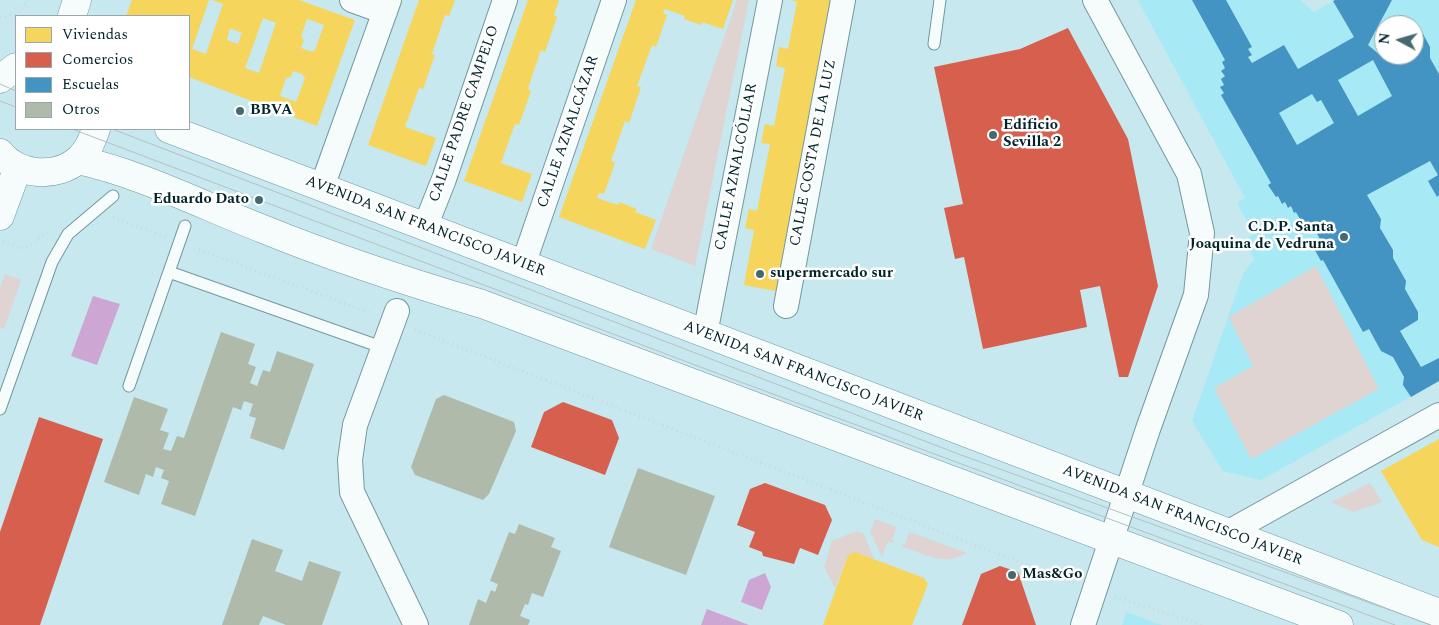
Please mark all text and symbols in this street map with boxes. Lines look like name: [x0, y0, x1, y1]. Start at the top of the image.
legend: [15, 15, 190, 130]
north arrow: [1374, 15, 1424, 65]
text: Viviendas: [62, 23, 128, 46]
street label: CALLE PADRE CAMPELO: [426, 23, 504, 205]
text: N: [1374, 32, 1396, 45]
text: Comercios: [62, 48, 134, 71]
street label: CALLE AZNALCÁZAR: [534, 53, 604, 211]
street label: CALLE COSTA DE LA LUZ: [787, 58, 841, 248]
text: Escuelas: [62, 73, 119, 96]
street label: CALLE AZNALCÓLLAR: [712, 82, 762, 252]
text: Otros: [62, 98, 100, 121]
place label: BBVA: [250, 102, 293, 120]
marker: BBVA: [234, 105, 246, 117]
place label: Edificio Sevilla 2: [1003, 117, 1061, 152]
marker: Edificio Sevilla 2: [987, 129, 999, 141]
street label: AVENIDA SAN FRANCISCO JAVIER: [303, 173, 547, 281]
place label: Eduardo Dato: [153, 191, 249, 209]
marker: Eduardo Dato: [253, 194, 265, 206]
place label: C.D.P. Santa Joaquina de Vedruna: [1189, 219, 1334, 254]
marker: C.D.P. Santa Joaquina de Vedruna: [1338, 231, 1350, 243]
place label: supermercado sur: [770, 265, 893, 283]
marker: supermercado sur: [754, 268, 766, 280]
street label: AVENIDA SAN FRANCISCO JAVIER: [681, 318, 925, 426]
street label: AVENIDA SAN FRANCISCO JAVIER: [1060, 462, 1304, 570]
place label: Mas&Go: [1022, 566, 1082, 584]
marker: Mas&Go: [1006, 569, 1018, 581]

